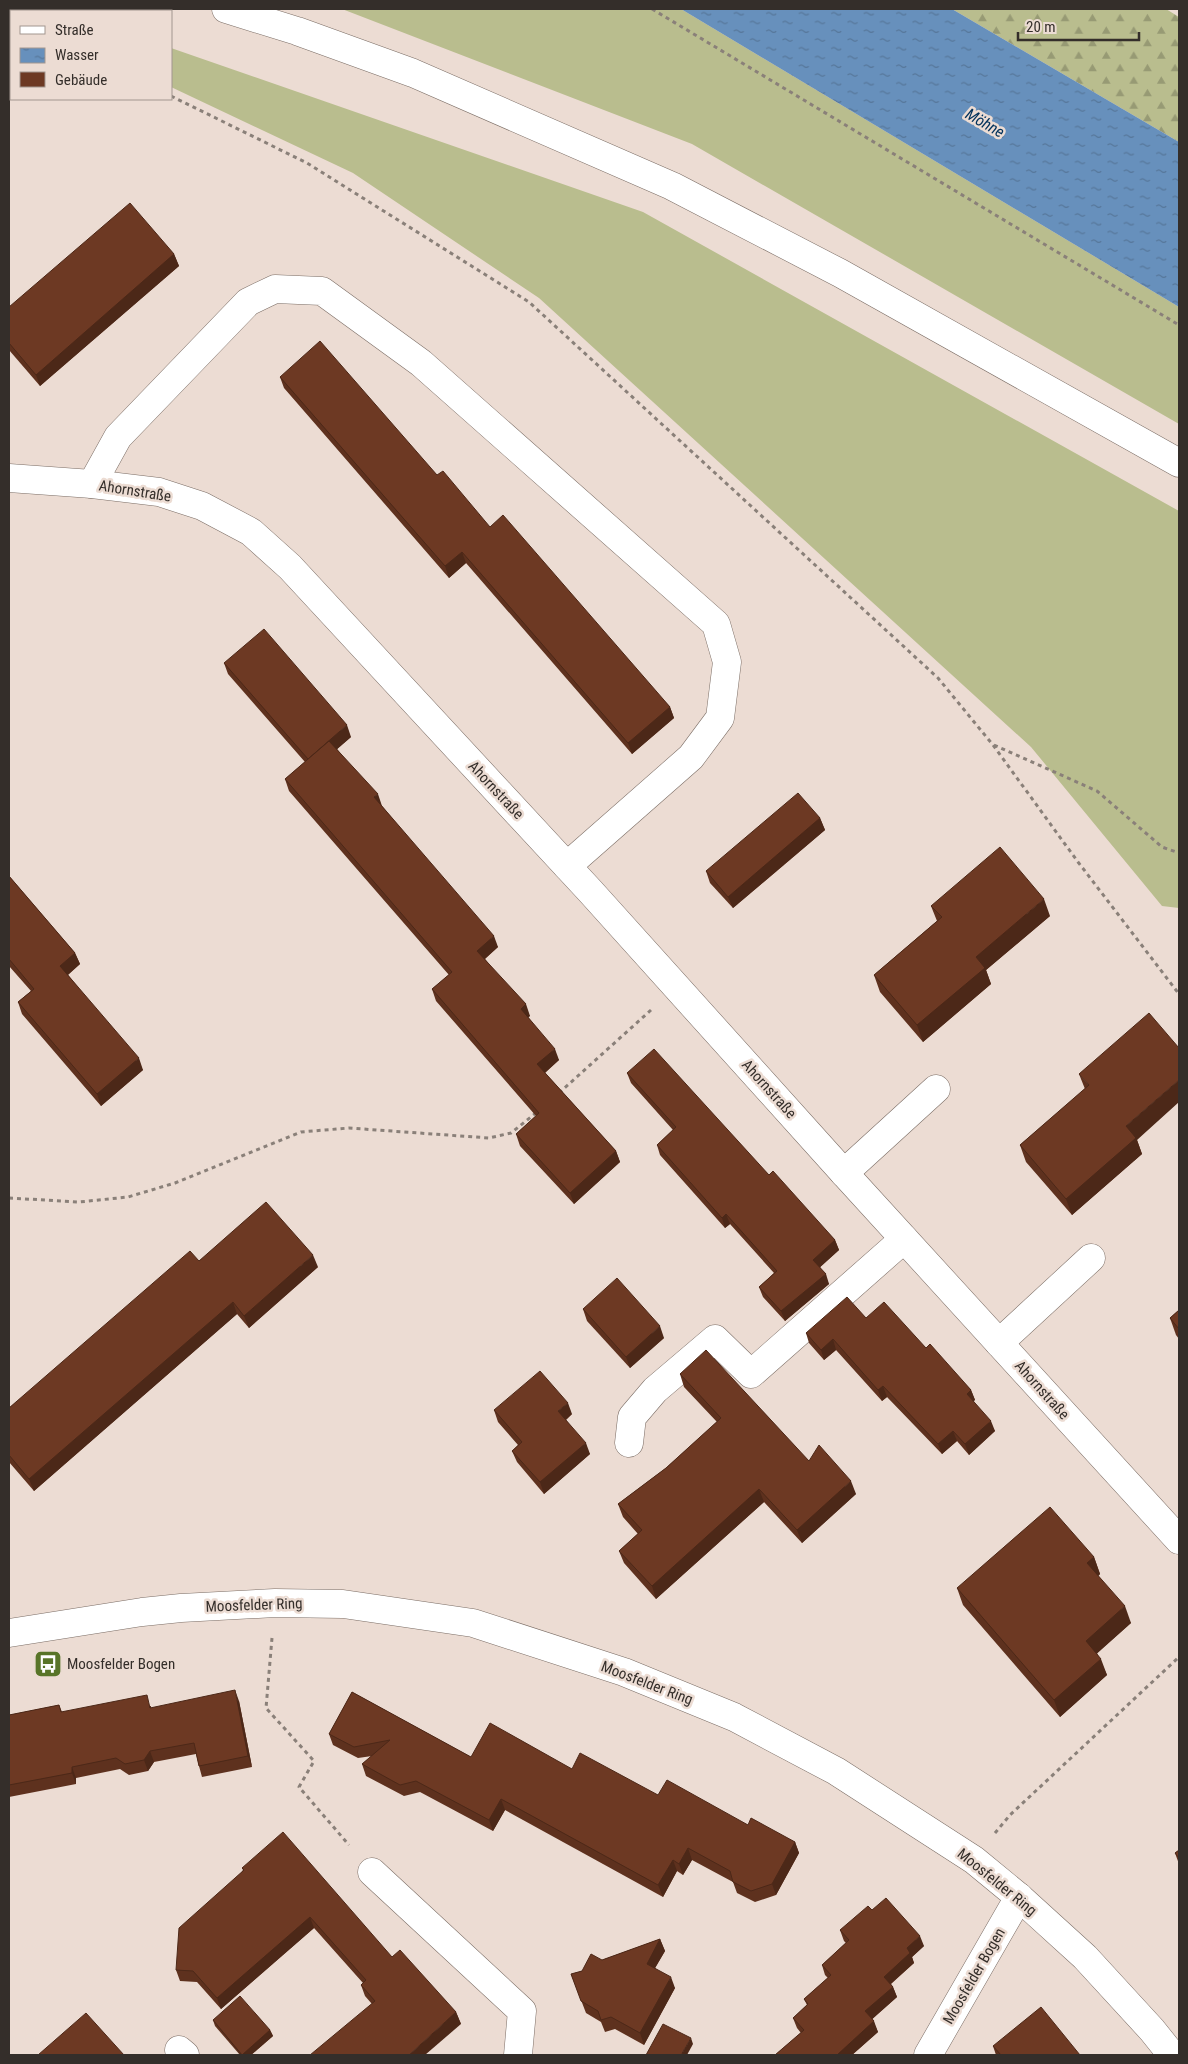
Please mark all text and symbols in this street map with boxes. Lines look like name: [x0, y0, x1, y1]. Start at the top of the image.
legend: [10, 10, 172, 100]
scale bar: [1018, 10, 1139, 42]
text: 20 m: [1026, 18, 1056, 36]
text: Straße: [55, 21, 94, 39]
text: Wasser: [55, 46, 99, 64]
text: Gebäude: [55, 71, 107, 89]
water label: Möhne: [962, 104, 1008, 142]
street label: Ahornstraße: [98, 476, 172, 506]
street label: Ahornstraße: [465, 757, 527, 823]
street label: Ahornstraße: [738, 1056, 800, 1122]
street label: Ahornstraße: [1011, 1357, 1073, 1423]
street label: Moosfelder Ring: [205, 1594, 303, 1616]
bus stop icon: Moosfelder Bogen: [33, 1649, 63, 1679]
place label: Moosfelder Bogen: [67, 1655, 175, 1673]
street label: Moosfelder Ring: [599, 1657, 695, 1709]
street label: Moosfelder Ring: [954, 1845, 1040, 1919]
street label: Moosfelder Bogen: [939, 1925, 1009, 2027]

